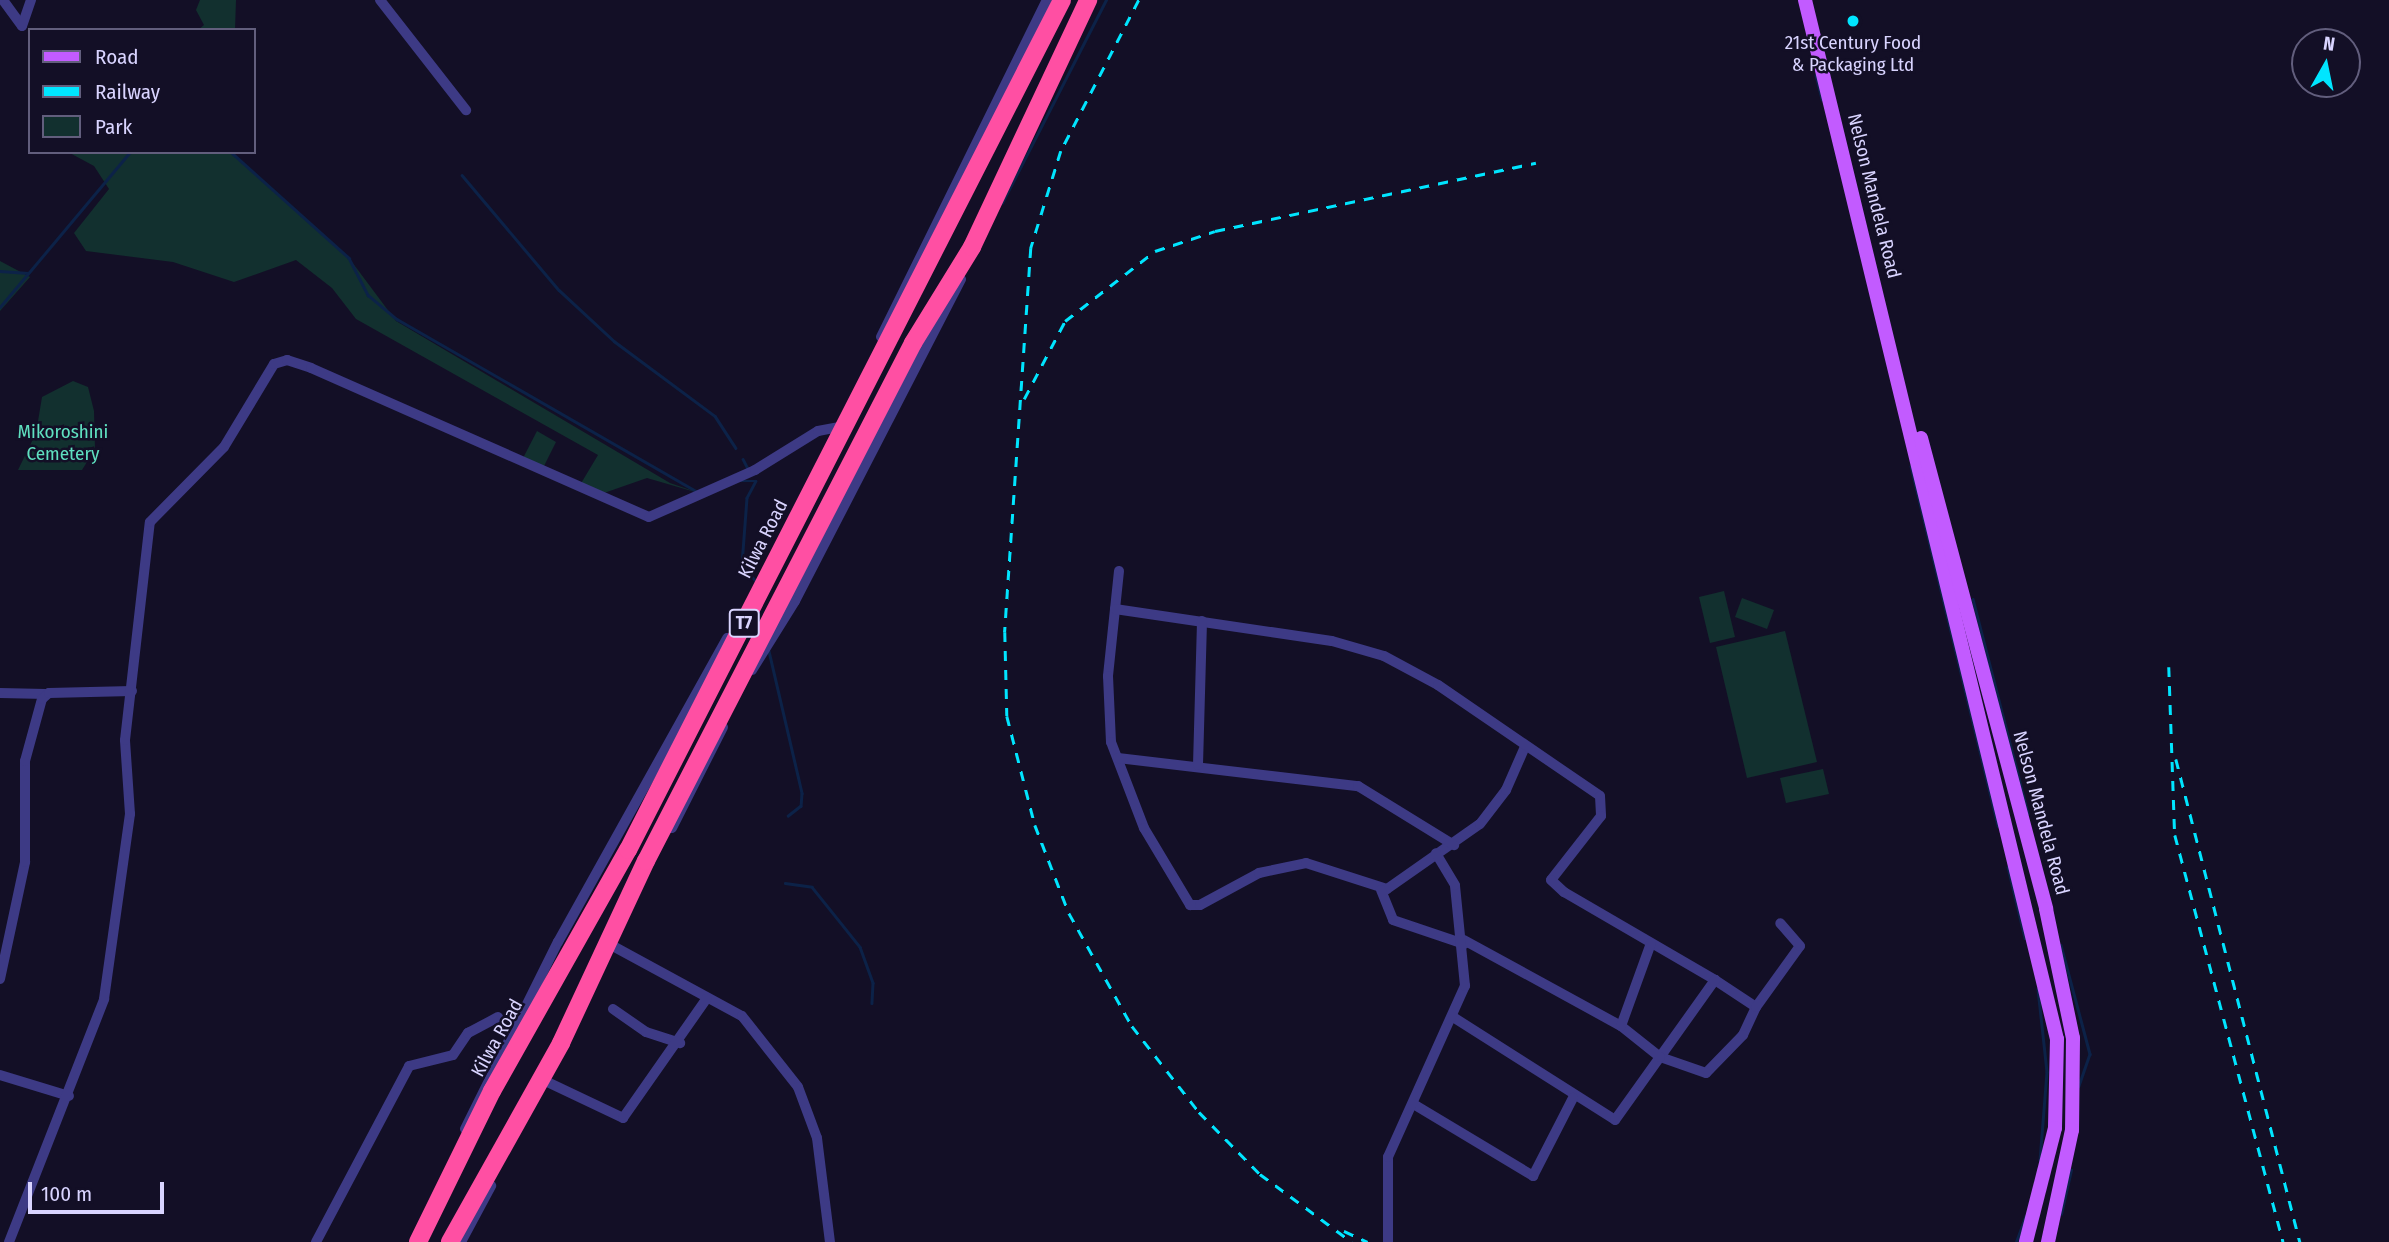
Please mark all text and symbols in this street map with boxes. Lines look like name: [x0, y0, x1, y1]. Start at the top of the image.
marker: 21st Century Food & Packaging Ltd: [1845, 13, 1861, 29]
legend: [28, 28, 256, 154]
north arrow: [2291, 28, 2361, 98]
text: N: [2322, 31, 2336, 56]
place label: 21st Century Food & Packaging Ltd: [1785, 32, 1921, 76]
text: Road: [95, 44, 139, 70]
text: Railway: [95, 79, 160, 105]
street label: Nelson Mandela Road: [1842, 111, 1906, 281]
text: Park: [95, 114, 132, 140]
park label: Mikoroshini Cemetery: [18, 421, 108, 465]
street label: Kilwa Road: [733, 496, 793, 582]
road number: T7: [728, 608, 760, 638]
street label: Nelson Mandela Road: [2008, 728, 2074, 898]
street label: Kilwa Road: [466, 995, 528, 1081]
scale bar: [32, 1168, 168, 1212]
text: 100 m: [41, 1181, 92, 1207]

